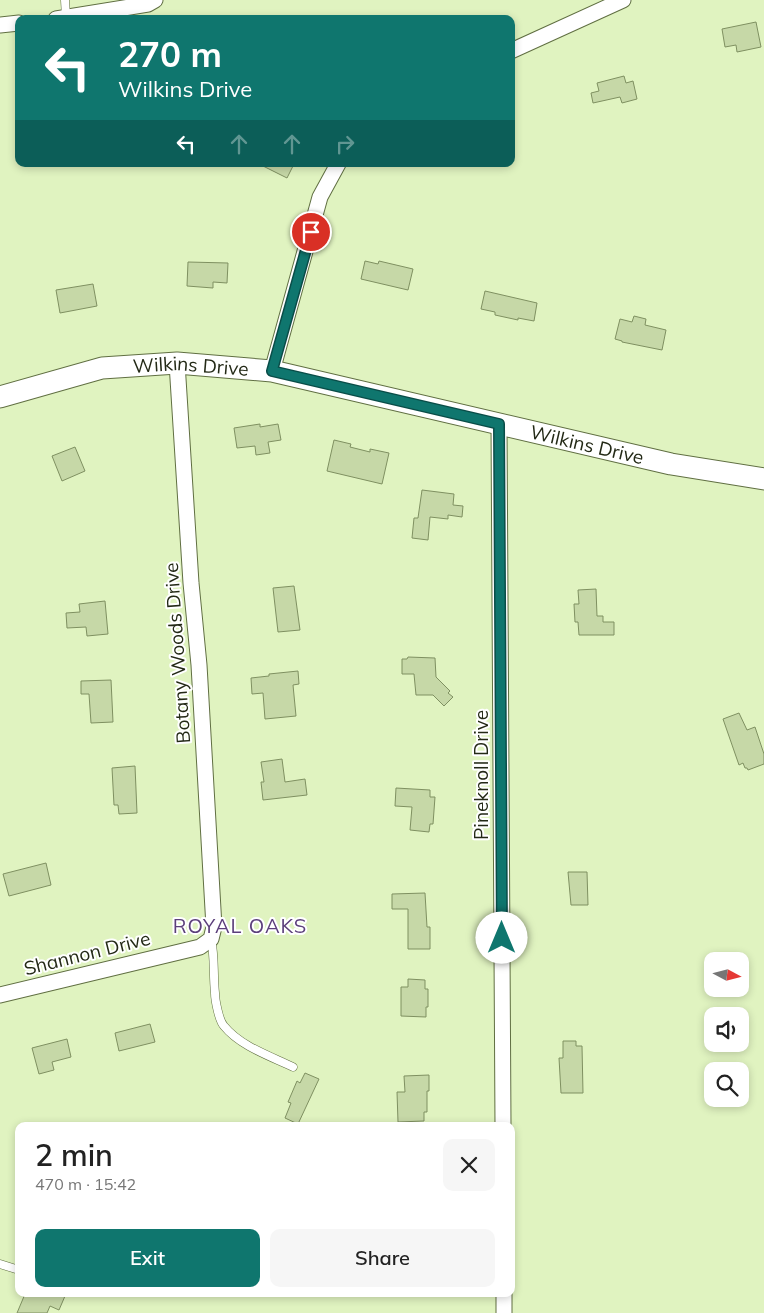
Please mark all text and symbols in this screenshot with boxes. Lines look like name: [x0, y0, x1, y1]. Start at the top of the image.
text: 270 m: [118, 32, 222, 76]
icon: left: [35, 35, 100, 100]
text: Wilkins Drive: [118, 75, 252, 103]
icon: left: [172, 130, 200, 158]
icon: ahead: [225, 130, 253, 158]
icon: ahead: [278, 130, 306, 158]
icon: right: [331, 130, 359, 158]
pin: [290, 211, 332, 253]
icon: arrive: [297, 218, 325, 246]
street label: Wilkins Drive: [132, 351, 250, 381]
street label: Wilkins Drive: [528, 420, 646, 469]
street label: Botany Woods Drive: [159, 562, 195, 744]
street label: Pineknoll Drive: [469, 710, 493, 840]
position arrow: [475, 911, 527, 963]
district label: ROYAL OAKS: [173, 913, 307, 938]
street label: Shannon Drive: [21, 926, 153, 980]
north arrow: [704, 952, 749, 998]
map controls: [704, 952, 749, 1107]
button: sound: [704, 1007, 749, 1052]
button: search: [704, 1062, 749, 1107]
text: 2 min: [35, 1136, 113, 1174]
button: close: [443, 1139, 495, 1191]
text: 470 m · 15:42: [35, 1174, 136, 1194]
button: Exit: [35, 1229, 260, 1287]
button: Share: [270, 1229, 495, 1287]

